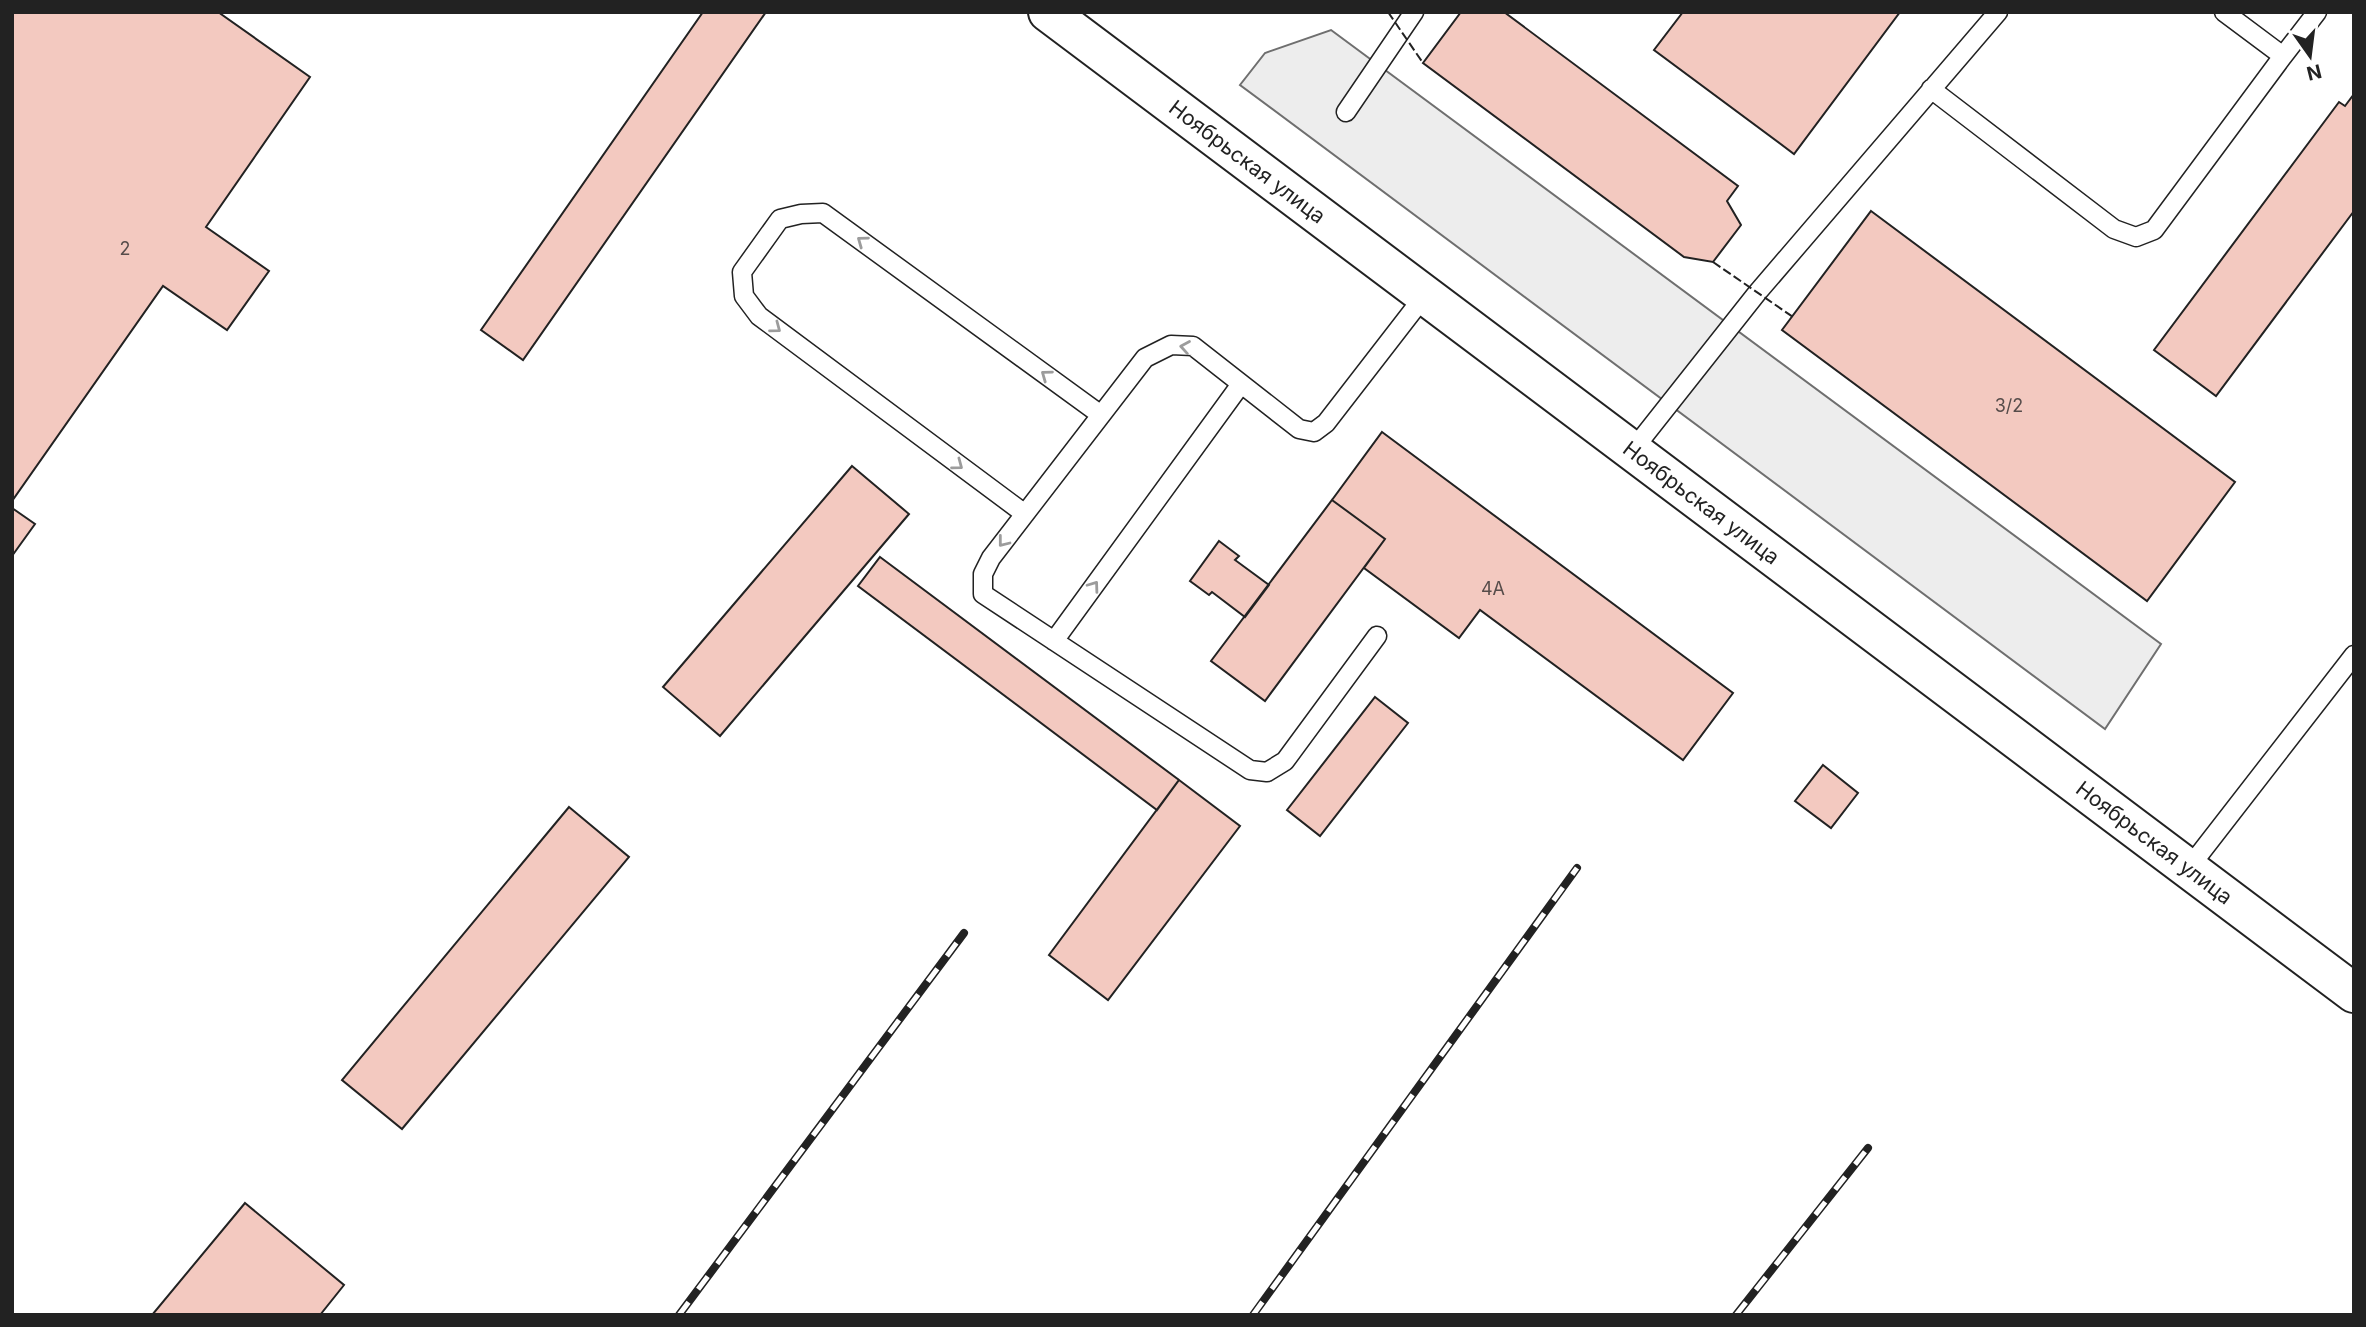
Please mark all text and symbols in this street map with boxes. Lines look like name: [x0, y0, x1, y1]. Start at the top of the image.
north arrow: [2275, 21, 2345, 91]
text: N: [2304, 59, 2324, 85]
street label: Ноябрьская улица: [1164, 95, 1330, 229]
one-way arrow: [857, 237, 870, 250]
house number: 2: [120, 238, 130, 259]
one-way arrow: [768, 320, 781, 333]
one-way arrow: [1180, 340, 1191, 355]
one-way arrow: [1041, 371, 1054, 383]
house number: 3/2: [1995, 395, 2023, 416]
street label: Ноябрьская улица: [1618, 436, 1784, 570]
one-way arrow: [950, 456, 963, 469]
one-way arrow: [999, 535, 1012, 547]
house number: 4А: [1481, 578, 1505, 599]
one-way arrow: [1086, 581, 1099, 594]
street label: Ноябрьская улица: [2071, 776, 2237, 910]

